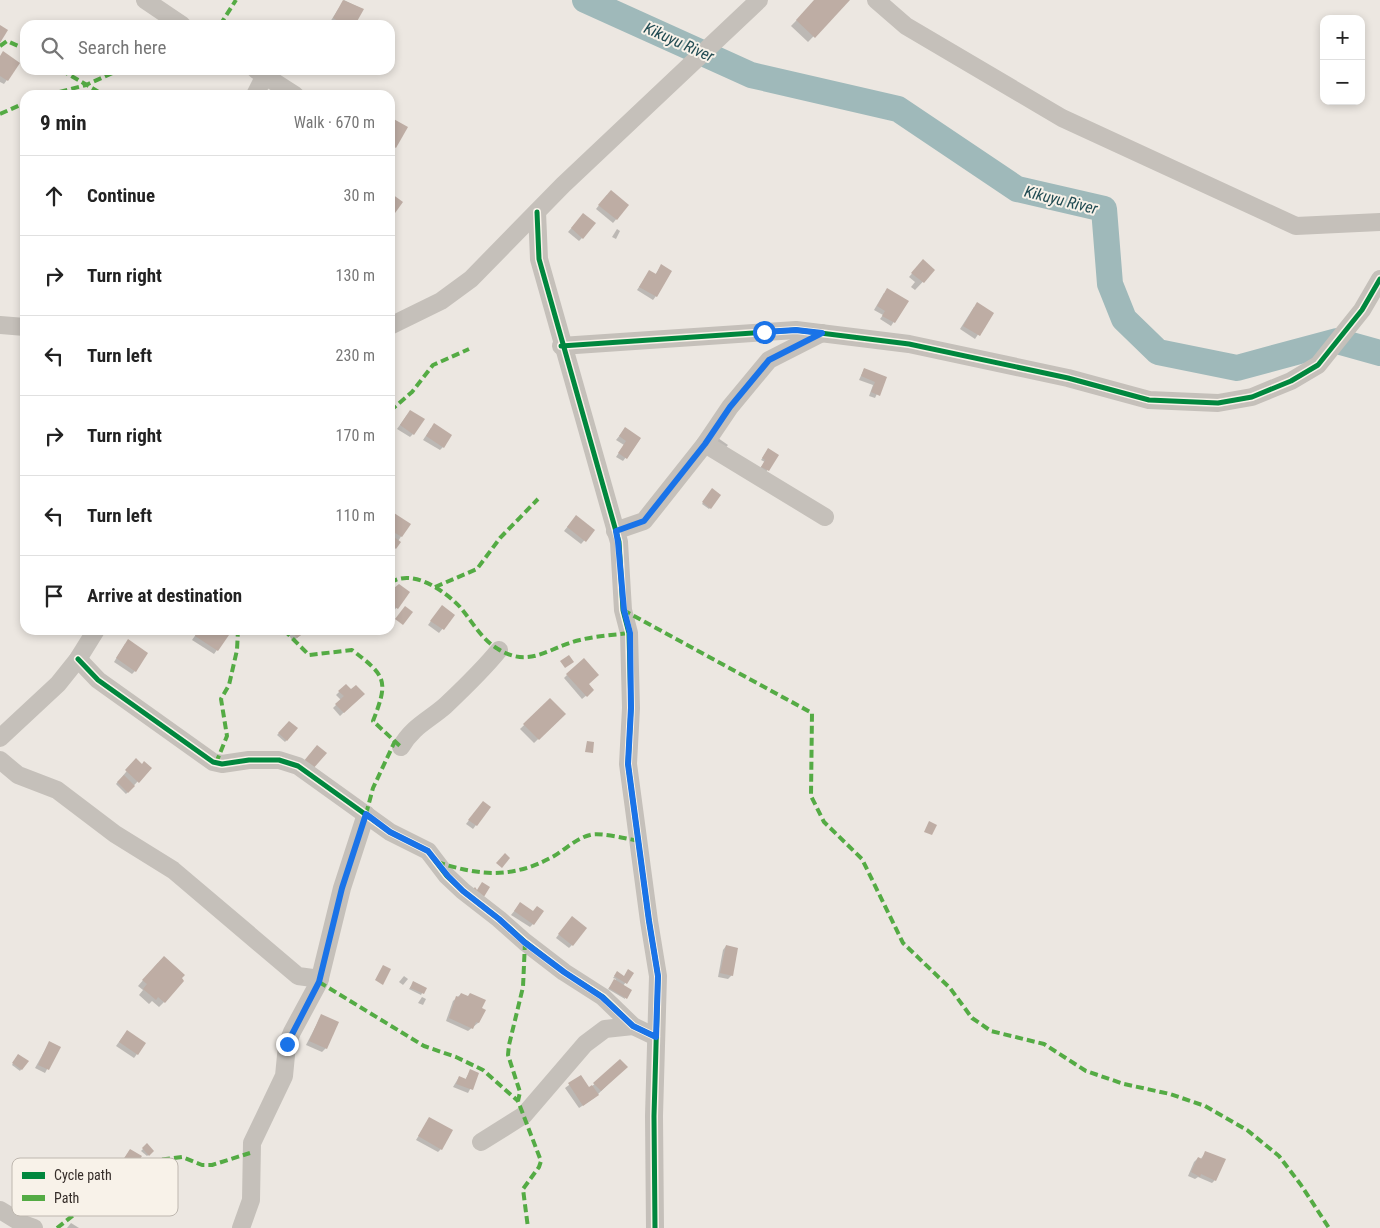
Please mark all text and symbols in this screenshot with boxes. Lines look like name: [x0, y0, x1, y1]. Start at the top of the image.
map controls: [1320, 15, 1365, 105]
button: +: [1320, 15, 1365, 60]
water label: Kikuyu River: [641, 18, 718, 66]
search box: [20, 20, 395, 75]
icon: search: [38, 34, 66, 62]
text: Search here: [78, 36, 166, 59]
button: −: [1320, 60, 1365, 105]
text: 9 min: [40, 111, 87, 135]
text: Walk · 670 m: [294, 113, 375, 132]
icon: ahead: [40, 182, 68, 210]
water label: Kikuyu River: [1023, 182, 1101, 219]
text: Continue: [87, 184, 155, 207]
text: 30 m: [343, 186, 375, 205]
icon: right: [40, 262, 68, 290]
text: Turn right: [87, 264, 162, 287]
text: 130 m: [336, 266, 375, 285]
route start: [753, 321, 776, 344]
icon: left: [40, 342, 68, 370]
text: Turn left: [87, 344, 152, 367]
text: 230 m: [336, 346, 375, 365]
icon: right: [40, 422, 68, 450]
text: Turn right: [87, 424, 162, 447]
text: 170 m: [336, 426, 375, 445]
icon: left: [40, 502, 68, 530]
text: Turn left: [87, 504, 152, 527]
text: 110 m: [336, 506, 375, 525]
icon: arrive: [40, 582, 68, 610]
text: Arrive at destination: [87, 584, 242, 607]
route end: [276, 1033, 299, 1056]
legend: [12, 1158, 178, 1216]
text: Cycle path: [54, 1167, 112, 1183]
text: Path: [54, 1190, 79, 1206]

